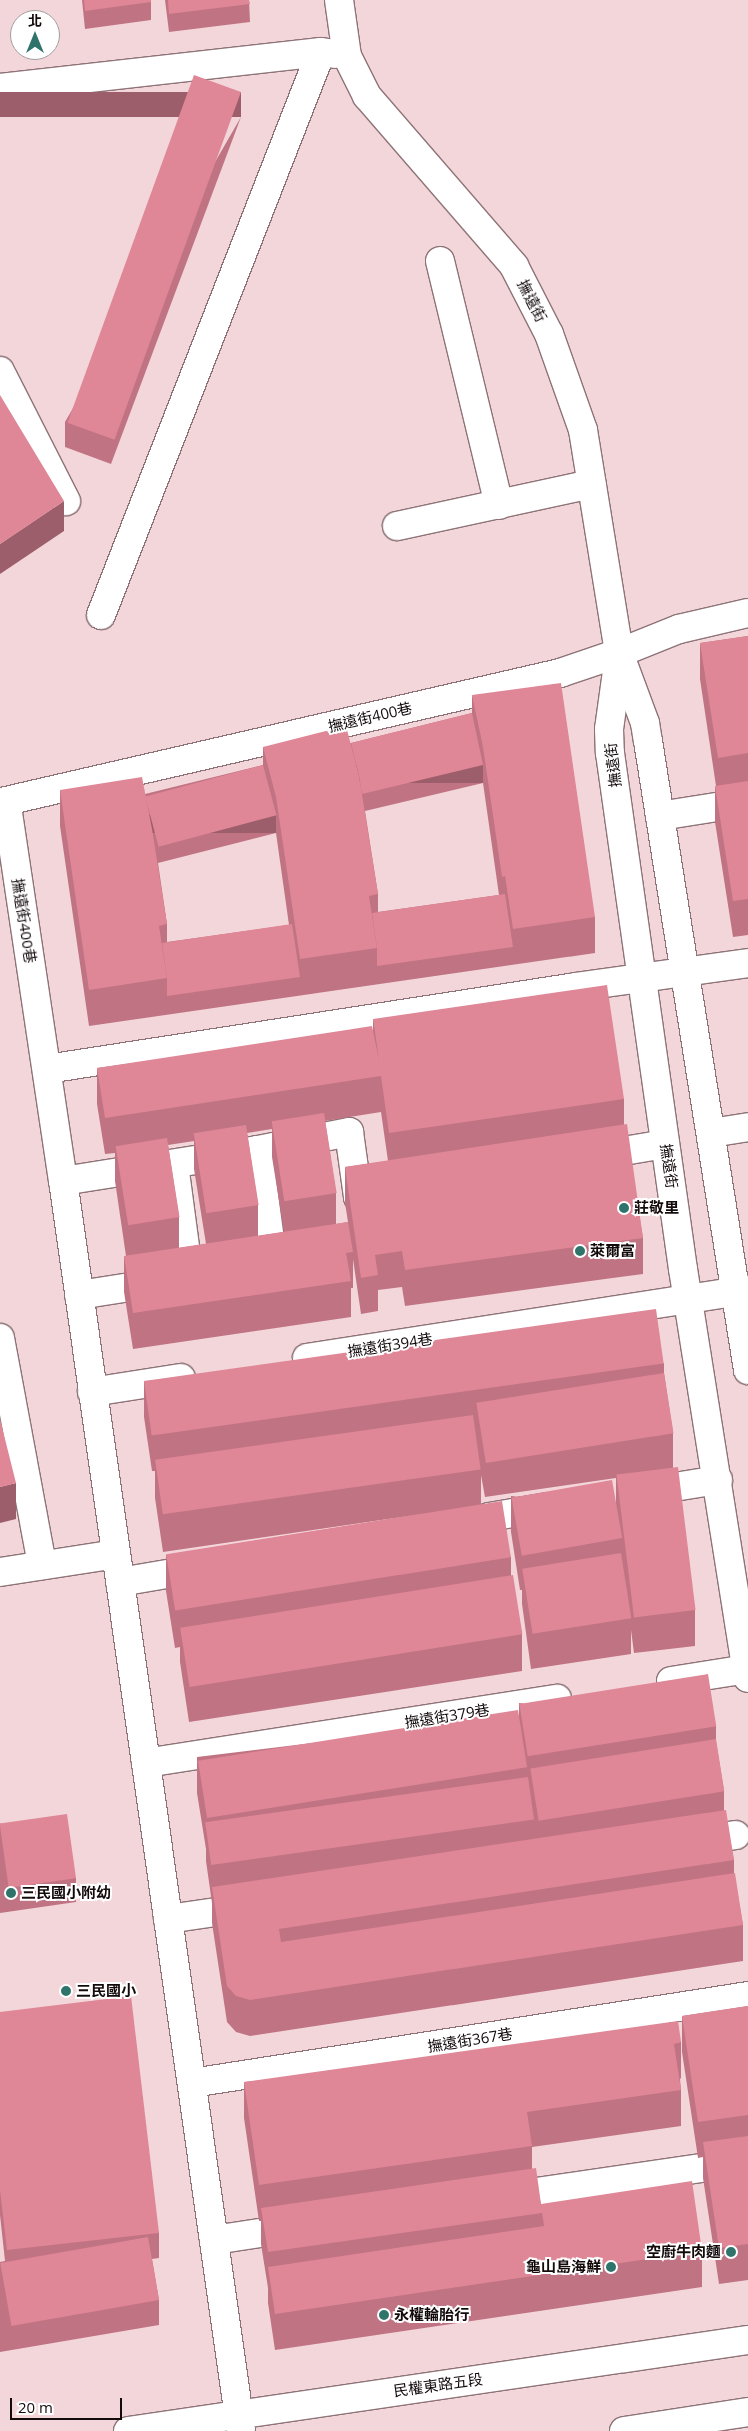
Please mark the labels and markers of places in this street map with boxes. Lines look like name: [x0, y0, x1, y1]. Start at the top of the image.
place label: 莊敬里: [634, 1199, 679, 1217]
marker: 莊敬里: [618, 1202, 630, 1214]
place label: 萊爾富: [590, 1242, 635, 1260]
marker: 萊爾富: [574, 1245, 586, 1257]
place label: 三民國小附幼: [21, 1884, 111, 1902]
marker: 三民國小附幼: [5, 1887, 17, 1899]
place label: 三民國小: [76, 1982, 136, 2000]
marker: 三民國小: [60, 1985, 72, 1997]
place label: 空廚牛肉麵: [646, 2243, 721, 2261]
marker: 空廚牛肉麵: [725, 2246, 737, 2258]
place label: 龜山島海鮮: [526, 2258, 601, 2276]
marker: 龜山島海鮮: [605, 2261, 617, 2273]
place label: 永權輪胎行: [394, 2306, 469, 2324]
marker: 永權輪胎行: [378, 2309, 390, 2321]

